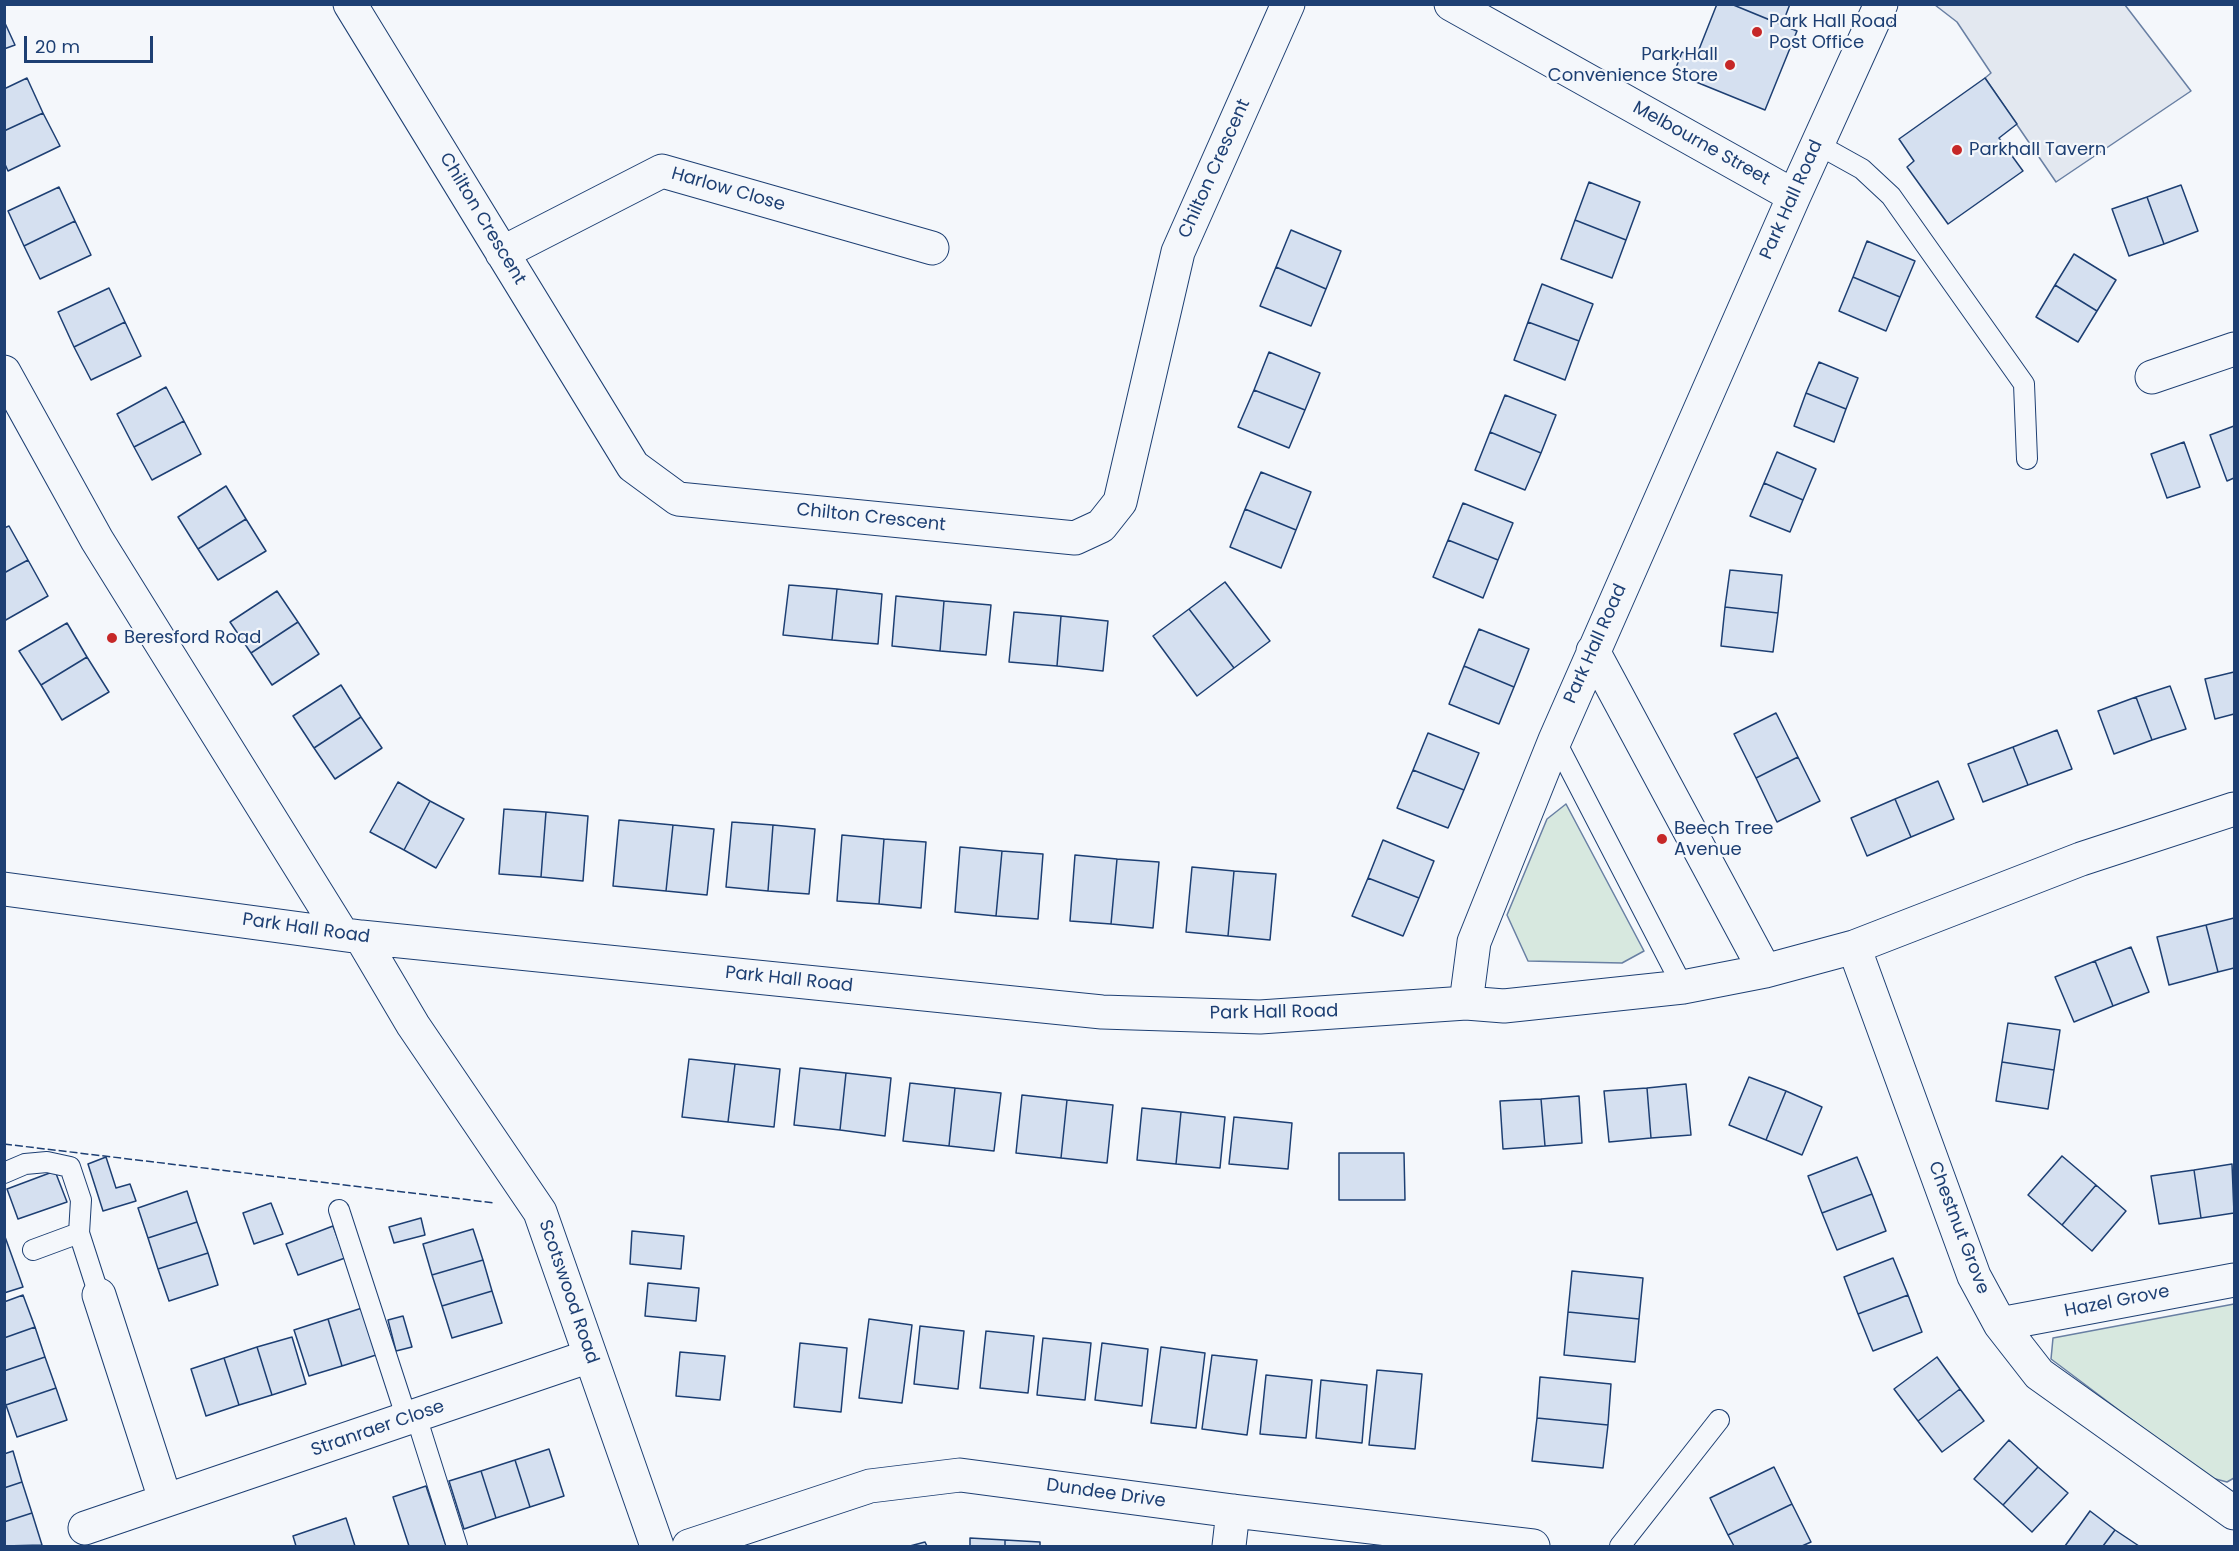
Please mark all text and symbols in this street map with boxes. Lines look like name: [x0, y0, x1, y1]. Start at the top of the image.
place label: Park Hall Road Post Office: [1769, 11, 1897, 54]
scale bar: [27, 24, 156, 62]
marker: Park Hall Road Post Office: [1750, 25, 1764, 39]
text: 20 m: [35, 34, 80, 59]
place label: Park Hall Convenience Store: [1548, 44, 1718, 86]
marker: Park Hall Convenience Store: [1723, 58, 1737, 72]
street label: Chilton Crescent: [1175, 96, 1255, 242]
street label: Melbourne Street: [1629, 97, 1773, 191]
street label: Park Hall Road: [1756, 137, 1828, 263]
place label: Parkhall Tavern: [1969, 139, 2106, 161]
marker: Parkhall Tavern: [1950, 143, 1964, 157]
street label: Chilton Crescent: [434, 149, 530, 289]
street label: Harlow Close: [669, 163, 787, 217]
street label: Chilton Crescent: [795, 499, 947, 537]
street label: Park Hall Road: [1560, 581, 1632, 707]
place label: Beresford Road: [124, 627, 261, 649]
marker: Beresford Road: [105, 631, 119, 645]
place label: Beech Tree Avenue: [1674, 818, 1773, 860]
marker: Beech Tree Avenue: [1655, 832, 1669, 846]
street label: Park Hall Road: [241, 909, 371, 949]
street label: Park Hall Road: [724, 963, 854, 997]
street label: Park Hall Road: [1210, 1001, 1338, 1025]
street label: Chestnut Grove: [1923, 1159, 1993, 1297]
street label: Scotswood Road: [533, 1217, 603, 1367]
street label: Hazel Grove: [2063, 1281, 2171, 1323]
street label: Stranraer Close: [309, 1396, 447, 1462]
street label: Dundee Drive: [1045, 1475, 1167, 1513]

